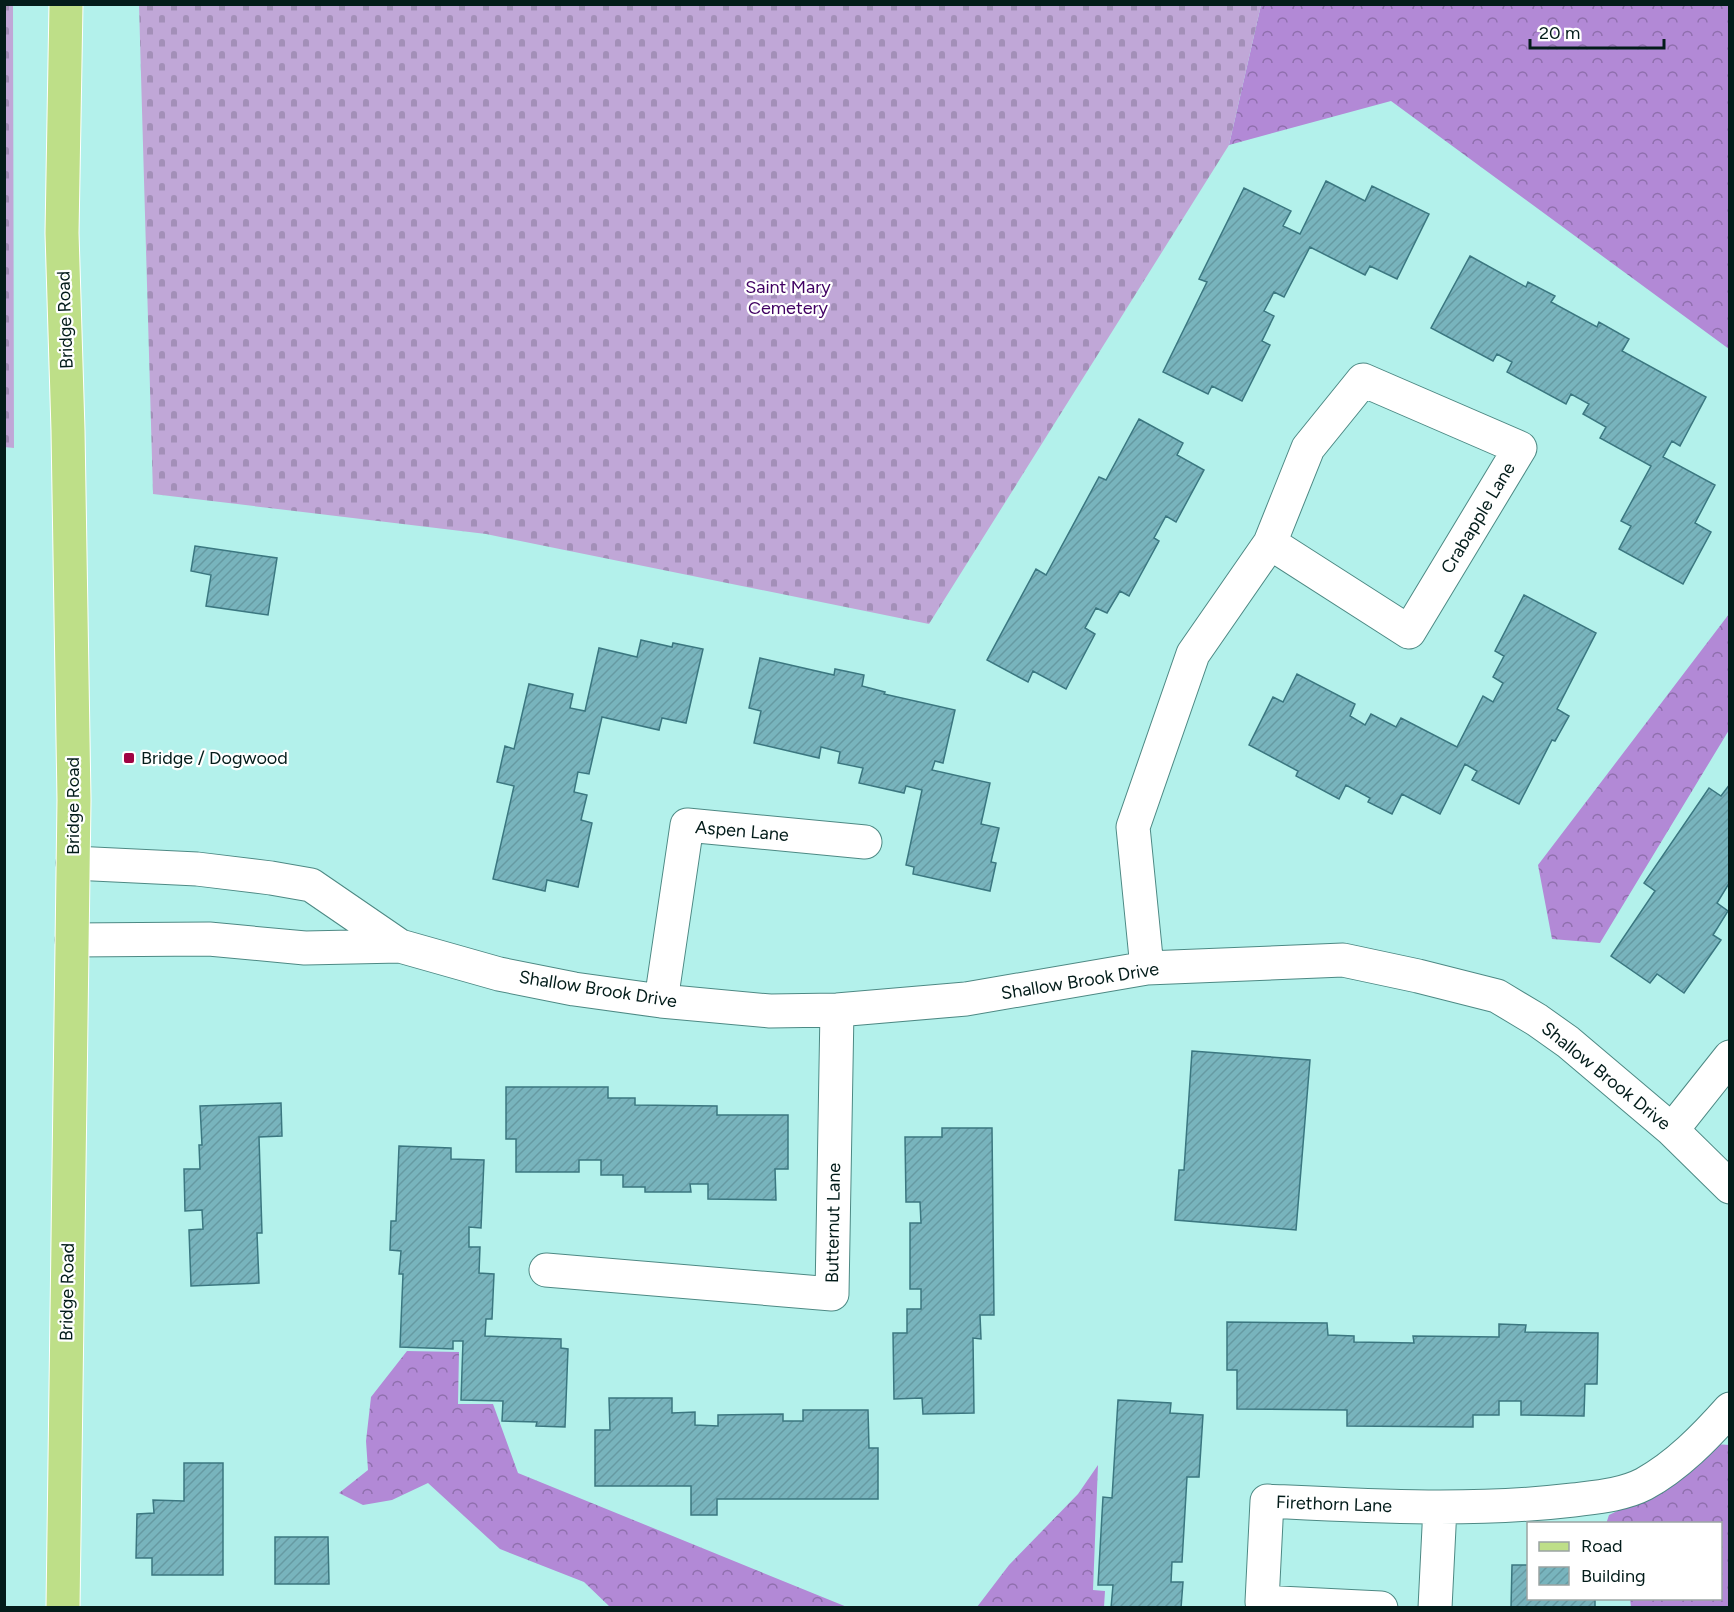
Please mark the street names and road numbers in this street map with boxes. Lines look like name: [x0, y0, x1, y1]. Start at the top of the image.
street label: Bridge Road: [52, 271, 78, 369]
street label: Crabapple Lane: [1436, 458, 1520, 578]
street label: Bridge Road: [62, 757, 84, 855]
street label: Aspen Lane: [694, 816, 790, 846]
street label: Shallow Brook Drive: [999, 958, 1161, 1004]
street label: Shallow Brook Drive: [517, 966, 679, 1012]
street label: Shallow Brook Drive: [1537, 1017, 1675, 1135]
street label: Butternut Lane: [821, 1163, 845, 1283]
street label: Bridge Road: [55, 1243, 79, 1341]
street label: Firethorn Lane: [1276, 1491, 1393, 1517]

